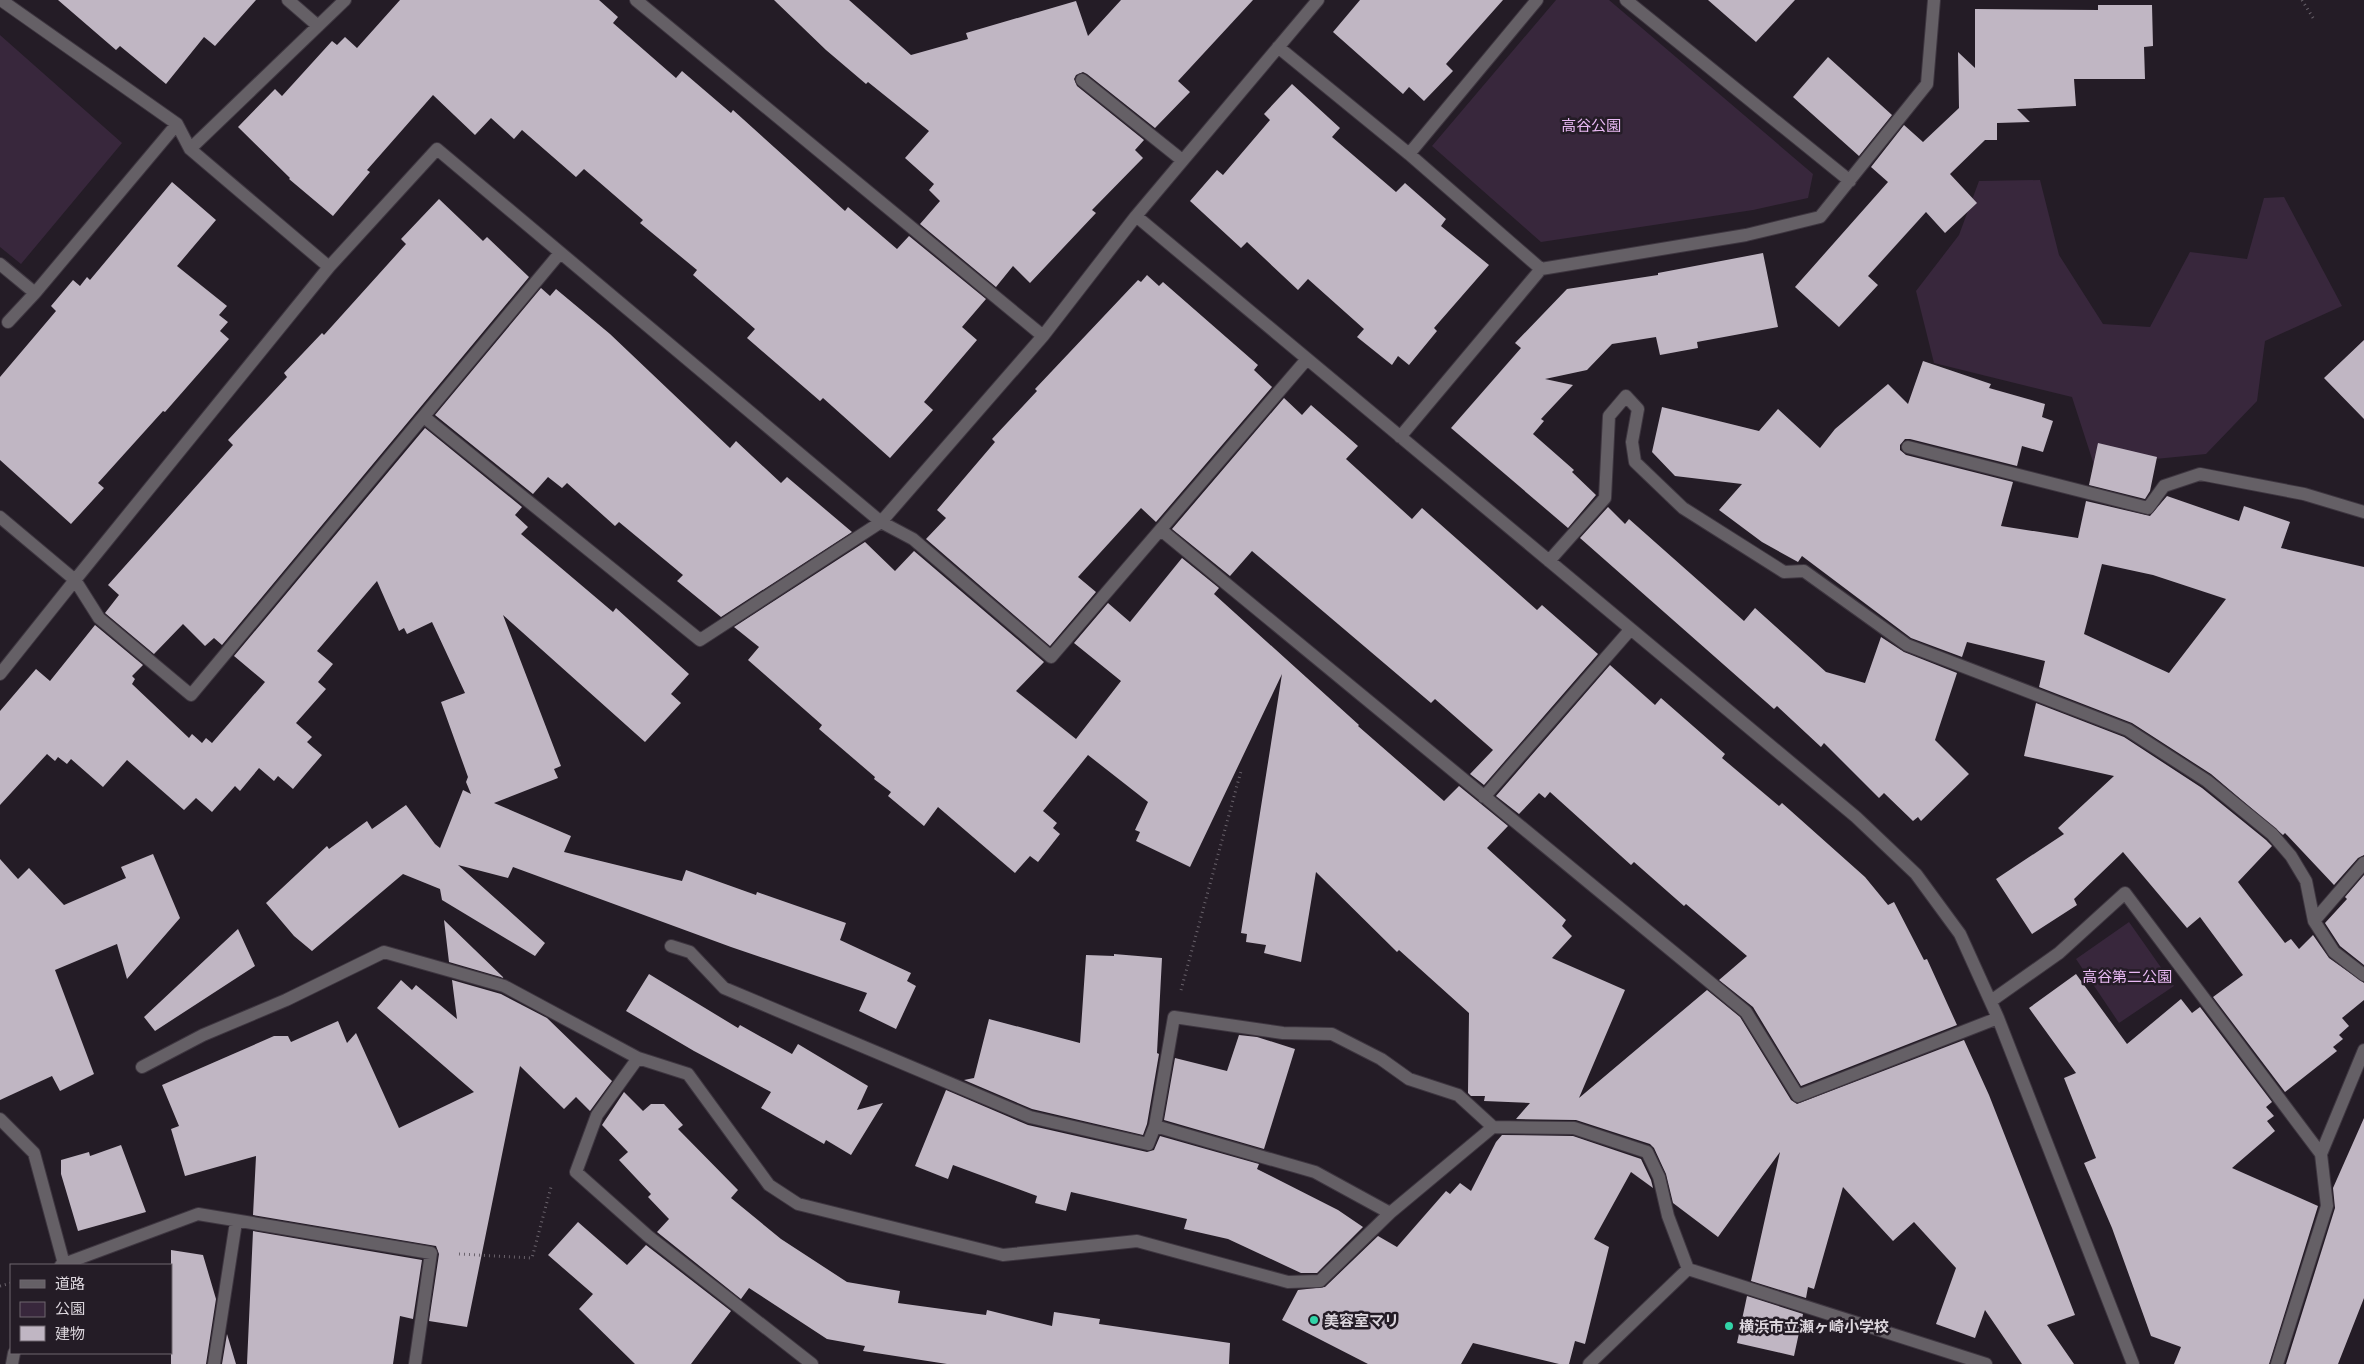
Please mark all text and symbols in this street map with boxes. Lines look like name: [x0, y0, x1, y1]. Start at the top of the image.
park label: 高谷公園: [1561, 117, 1621, 134]
park label: 高谷第二公園: [2082, 968, 2172, 985]
legend: [10, 1264, 172, 1354]
text: 道路: [55, 1275, 85, 1292]
text: 公園: [55, 1300, 85, 1317]
place label: 美容室マリ: [1324, 1312, 1399, 1329]
marker: 美容室マリ: [1308, 1314, 1320, 1326]
place label: 横浜市立瀬ヶ崎小学校: [1739, 1318, 1889, 1335]
marker: 横浜市立瀬ヶ崎小学校: [1723, 1320, 1735, 1332]
text: 建物: [55, 1325, 85, 1342]

